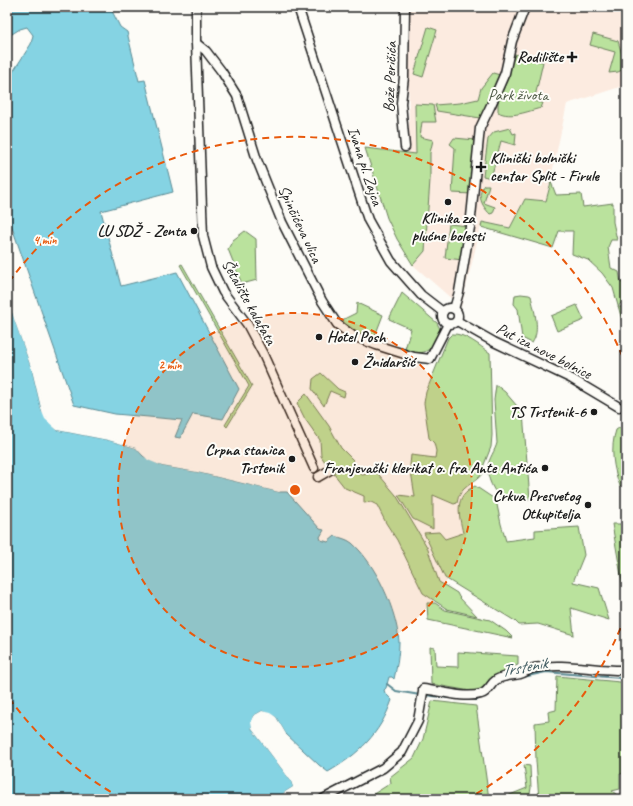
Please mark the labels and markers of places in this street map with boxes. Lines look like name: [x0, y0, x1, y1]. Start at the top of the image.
place label: Rodilište: [517, 47, 565, 67]
marker: Rodilište: [566, 51, 578, 63]
place label: Klinički bolnički centar Split - Firule: [490, 148, 600, 186]
marker: Klinički bolnički centar Split - Firule: [475, 161, 487, 173]
marker: Klinika za plućne bolesti: [443, 197, 453, 207]
place label: Klinika za plućne bolesti: [412, 208, 486, 246]
place label: LU SDŽ - Zenta: [97, 221, 187, 241]
marker: LU SDŽ - Zenta: [189, 226, 199, 236]
place label: Hotel Posh: [327, 327, 387, 347]
marker: Hotel Posh: [314, 332, 324, 342]
place label: Žnidaršić: [363, 352, 417, 372]
marker: Žnidaršić: [350, 357, 360, 367]
place label: TS Trstenik-6: [509, 402, 587, 422]
marker: TS Trstenik-6: [589, 407, 599, 417]
place label: Crpna stanica Trstenik: [205, 440, 286, 478]
marker: Crpna stanica Trstenik: [287, 454, 297, 464]
place label: Franjevački klerikat o. fra Ante Antića: [323, 458, 539, 478]
marker: Franjevački klerikat o. fra Ante Antića: [540, 463, 550, 473]
centre of rings: [288, 483, 302, 497]
place label: Crkva Presvetog Otkupitelja: [493, 486, 582, 524]
marker: Crkva Presvetog Otkupitelja: [583, 500, 593, 510]

